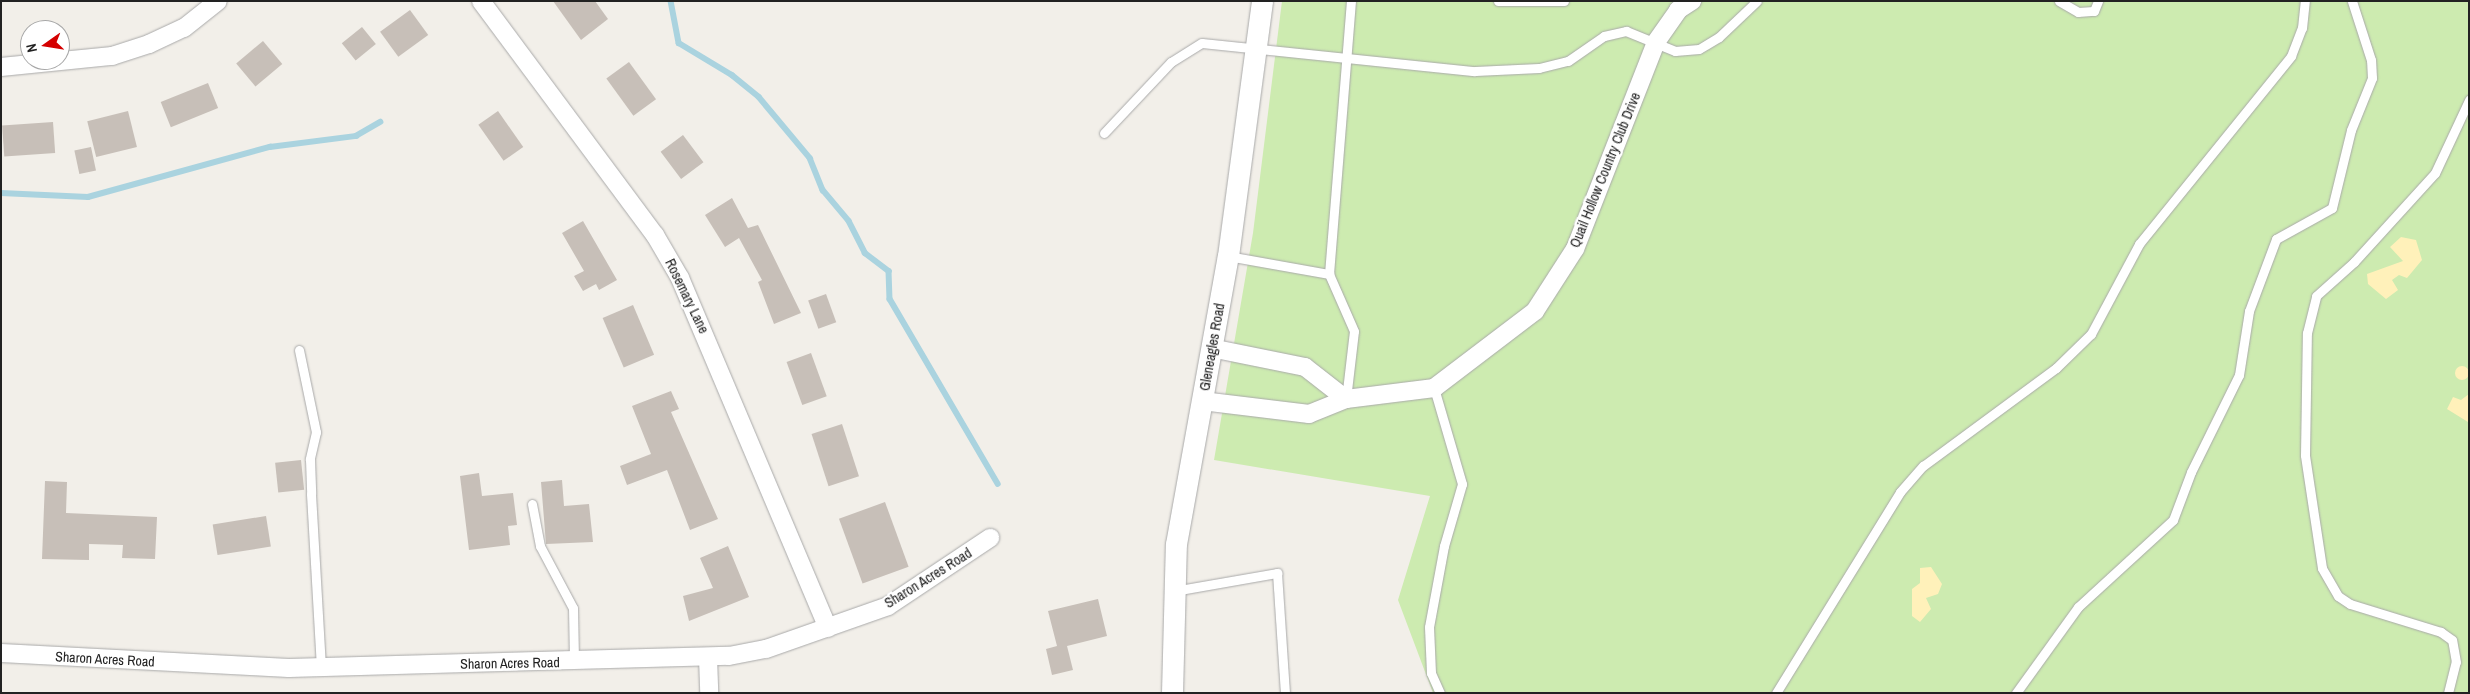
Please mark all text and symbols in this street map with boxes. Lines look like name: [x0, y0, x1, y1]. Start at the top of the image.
north arrow: [20, 20, 70, 70]
text: N: [22, 42, 41, 54]
street label: Quail Hollow Country Club Drive: [1566, 90, 1644, 250]
street label: Rosemary Lane: [662, 256, 712, 336]
street label: Gleneagles Road: [1196, 302, 1228, 392]
street label: Sharon Acres Road: [881, 544, 975, 612]
street label: Sharon Acres Road: [55, 648, 155, 670]
street label: Sharon Acres Road: [460, 654, 560, 672]

